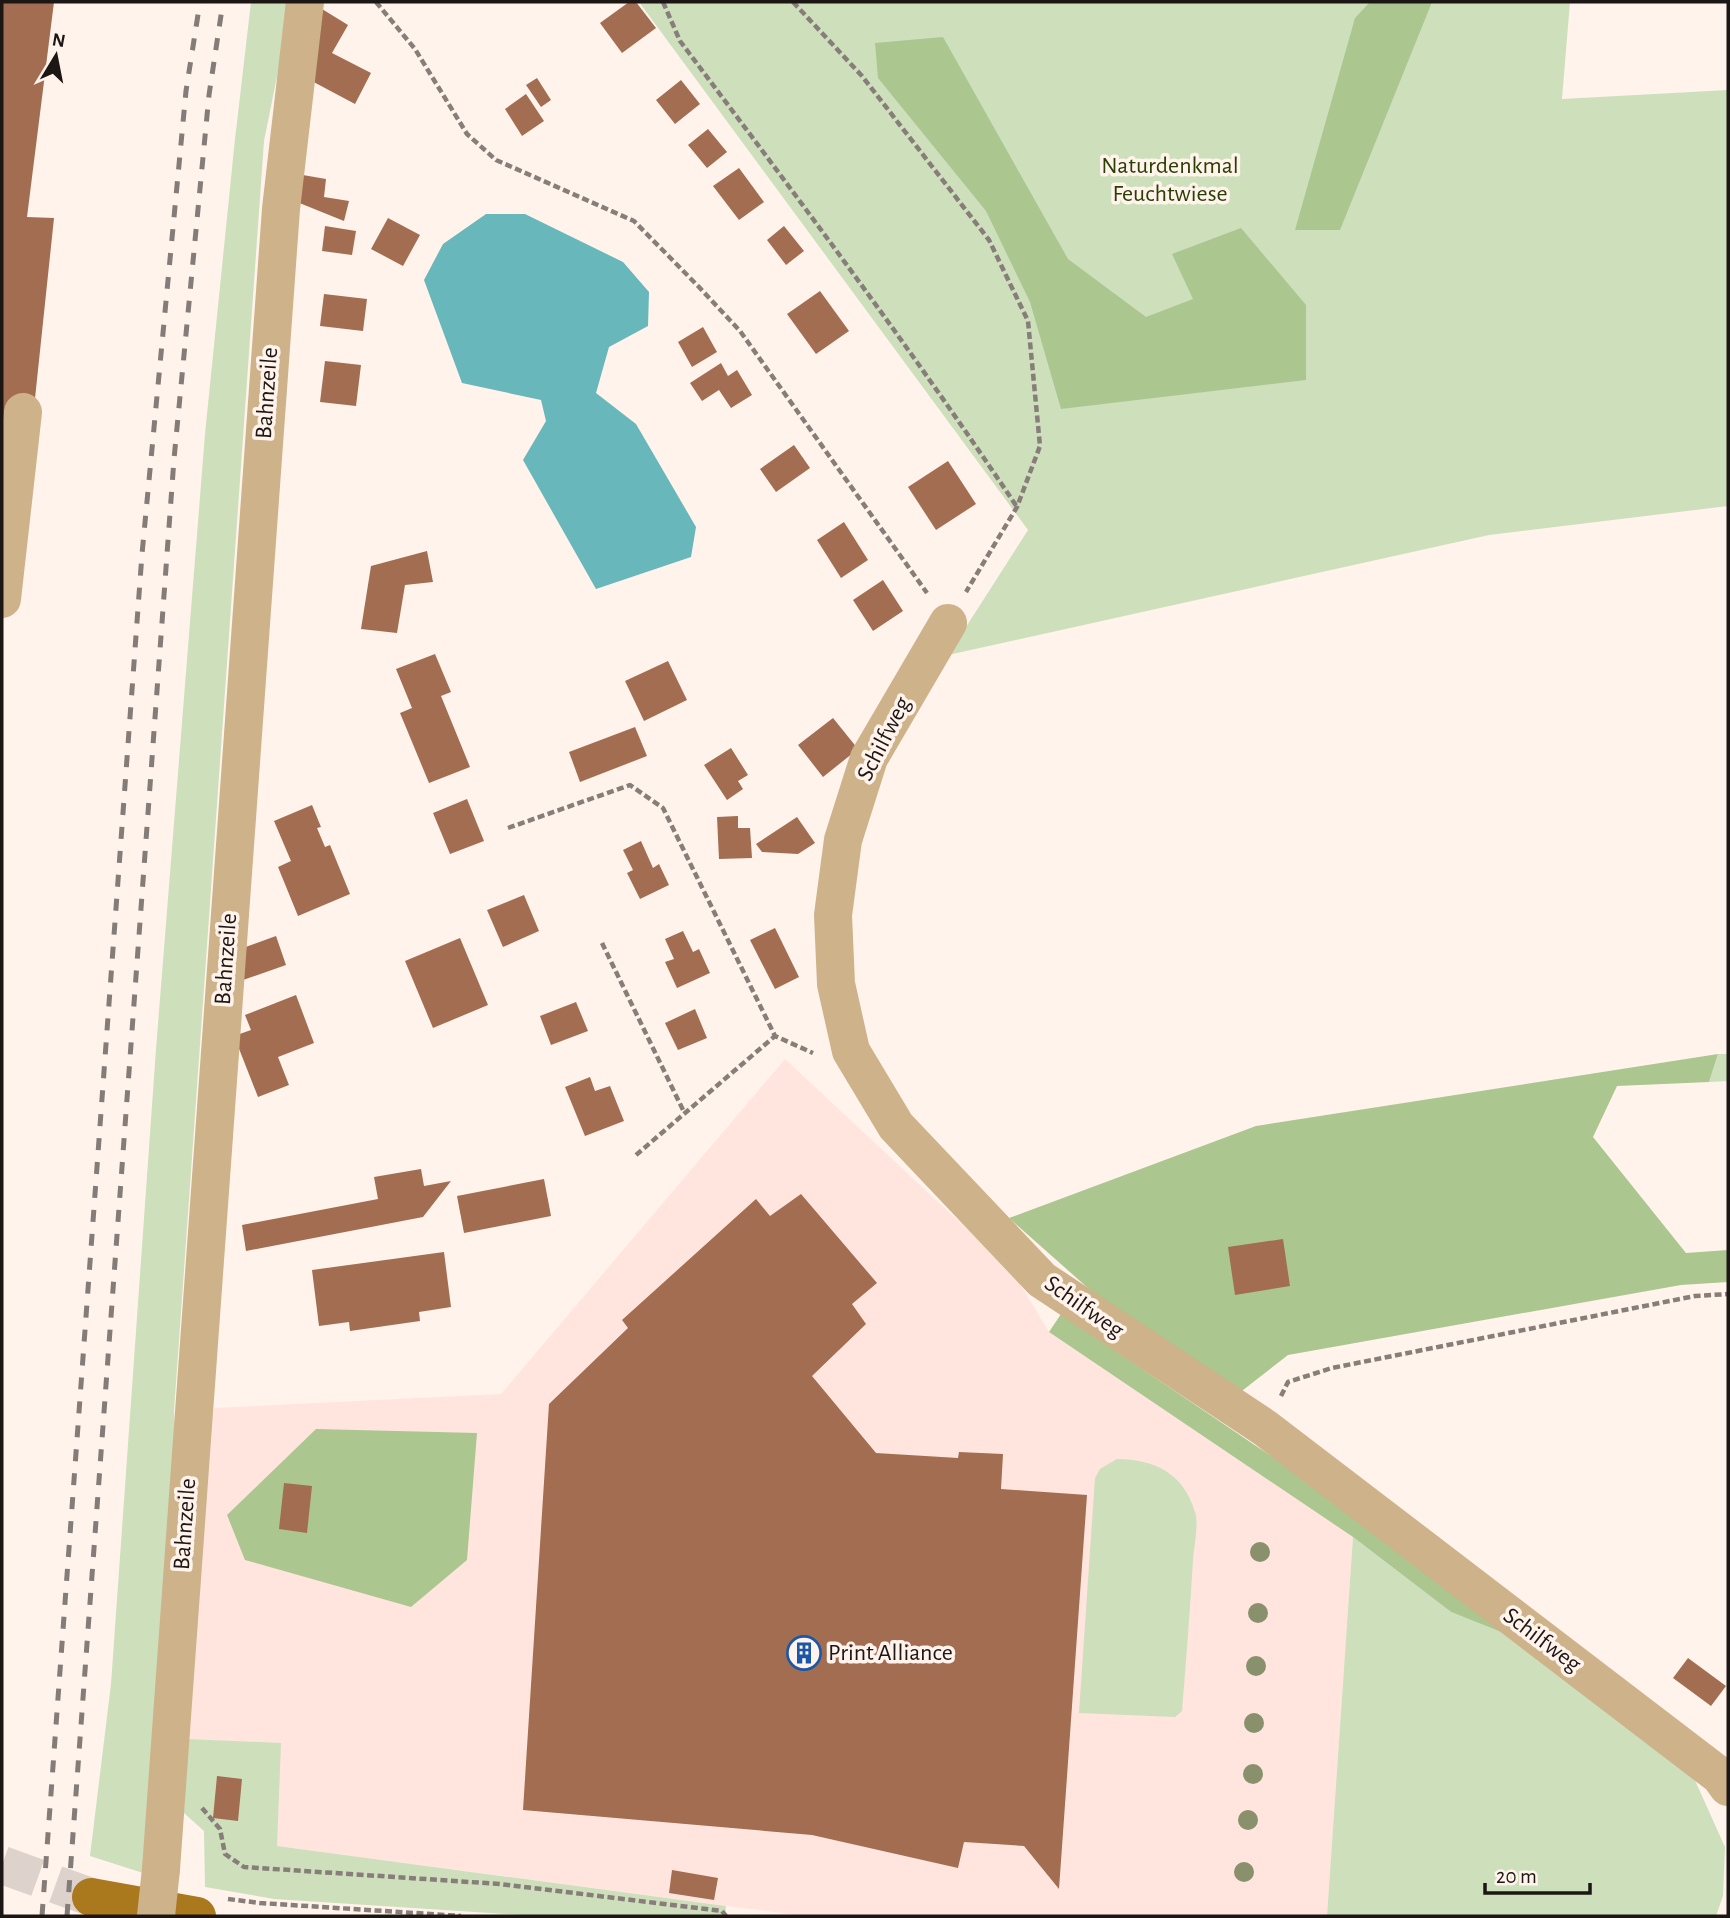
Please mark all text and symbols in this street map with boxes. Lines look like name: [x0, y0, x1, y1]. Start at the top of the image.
north arrow: [21, 21, 91, 91]
text: N: [51, 30, 67, 51]
park label: Naturdenkmal Feuchtwiese: [1101, 154, 1239, 206]
street label: Bahnzeile: [252, 346, 282, 440]
street label: Schilfweg: [853, 693, 915, 785]
street label: Bahnzeile: [211, 912, 241, 1006]
street label: Schilfweg: [1040, 1271, 1128, 1343]
street label: Bahnzeile: [170, 1477, 200, 1571]
street label: Schilfweg: [1499, 1603, 1586, 1677]
building icon: Print Alliance: [785, 1634, 823, 1672]
place label: Print Alliance: [828, 1641, 953, 1665]
scale bar: [1485, 1852, 1590, 1896]
text: 20 m: [1496, 1866, 1537, 1887]

